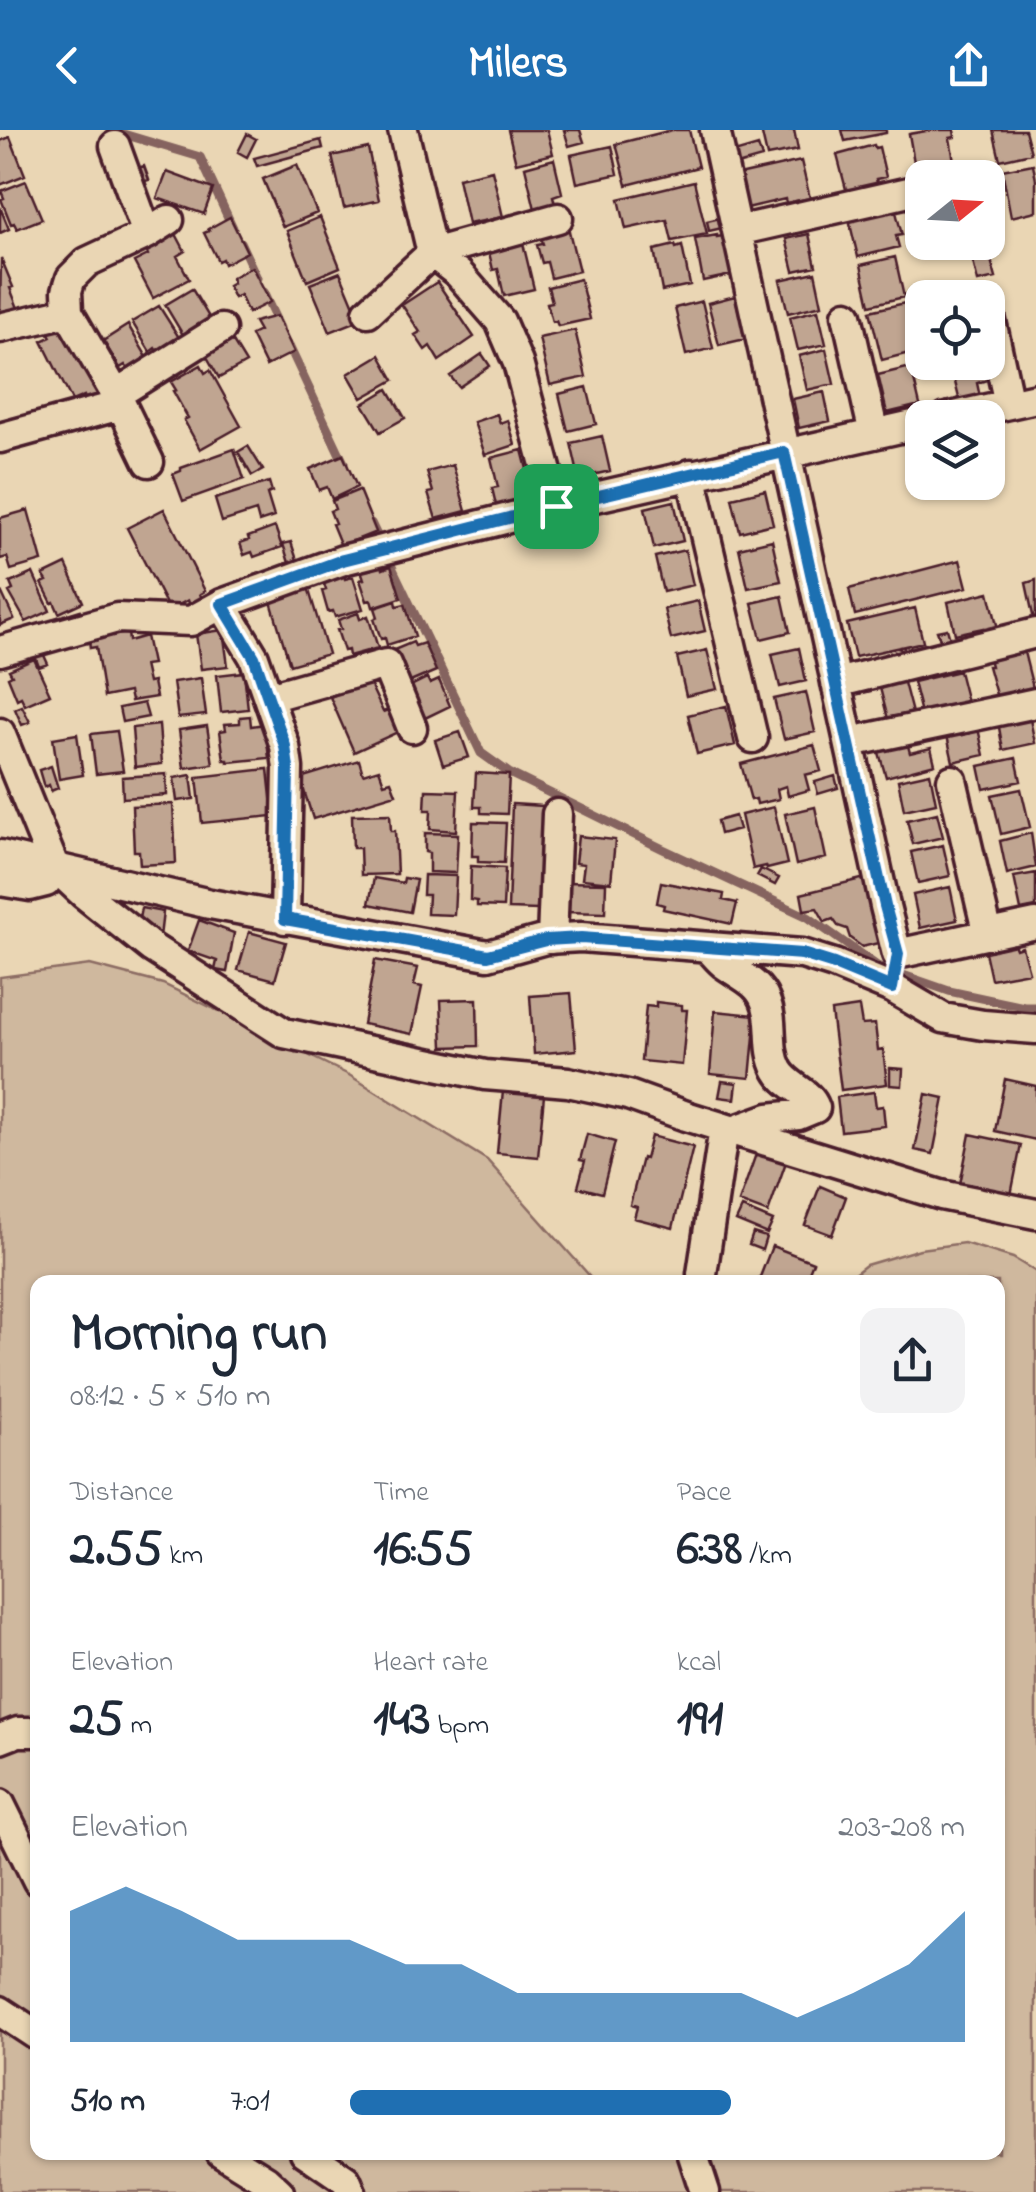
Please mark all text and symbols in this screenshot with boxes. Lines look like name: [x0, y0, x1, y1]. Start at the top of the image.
text: Milers: [468, 32, 568, 98]
icon: back: [40, 38, 95, 93]
icon: share: [941, 38, 996, 93]
north arrow: [905, 160, 1005, 260]
map controls: [905, 160, 1005, 500]
button: locate: [905, 280, 1005, 380]
button: layers: [905, 400, 1005, 500]
pin: [514, 464, 599, 549]
icon: arrive: [529, 479, 584, 534]
text: Morning run: [70, 1296, 327, 1376]
button: share: [860, 1308, 965, 1413]
text: 08:12 · 5 × 510 m: [70, 1374, 271, 1421]
text: Distance: [70, 1473, 173, 1514]
text: Time: [373, 1473, 429, 1514]
text: Pace: [677, 1473, 731, 1514]
text: 2.55: [70, 1514, 162, 1587]
text: 16:55: [373, 1514, 473, 1587]
text: 6:38: [677, 1514, 742, 1587]
text: km: [162, 1536, 203, 1577]
text: /km: [742, 1536, 792, 1577]
text: Elevation: [70, 1643, 173, 1684]
text: Heart rate: [373, 1643, 488, 1684]
text: kcal: [677, 1643, 721, 1684]
text: 25: [70, 1684, 123, 1757]
text: 143: [373, 1684, 430, 1757]
text: 191: [677, 1684, 724, 1757]
text: m: [123, 1706, 152, 1747]
text: bpm: [430, 1706, 489, 1747]
text: Elevation: [70, 1805, 188, 1852]
text: 203–208 m: [838, 1805, 965, 1852]
text: 510 m: [70, 2079, 145, 2126]
text: 7:01: [230, 2079, 270, 2126]

